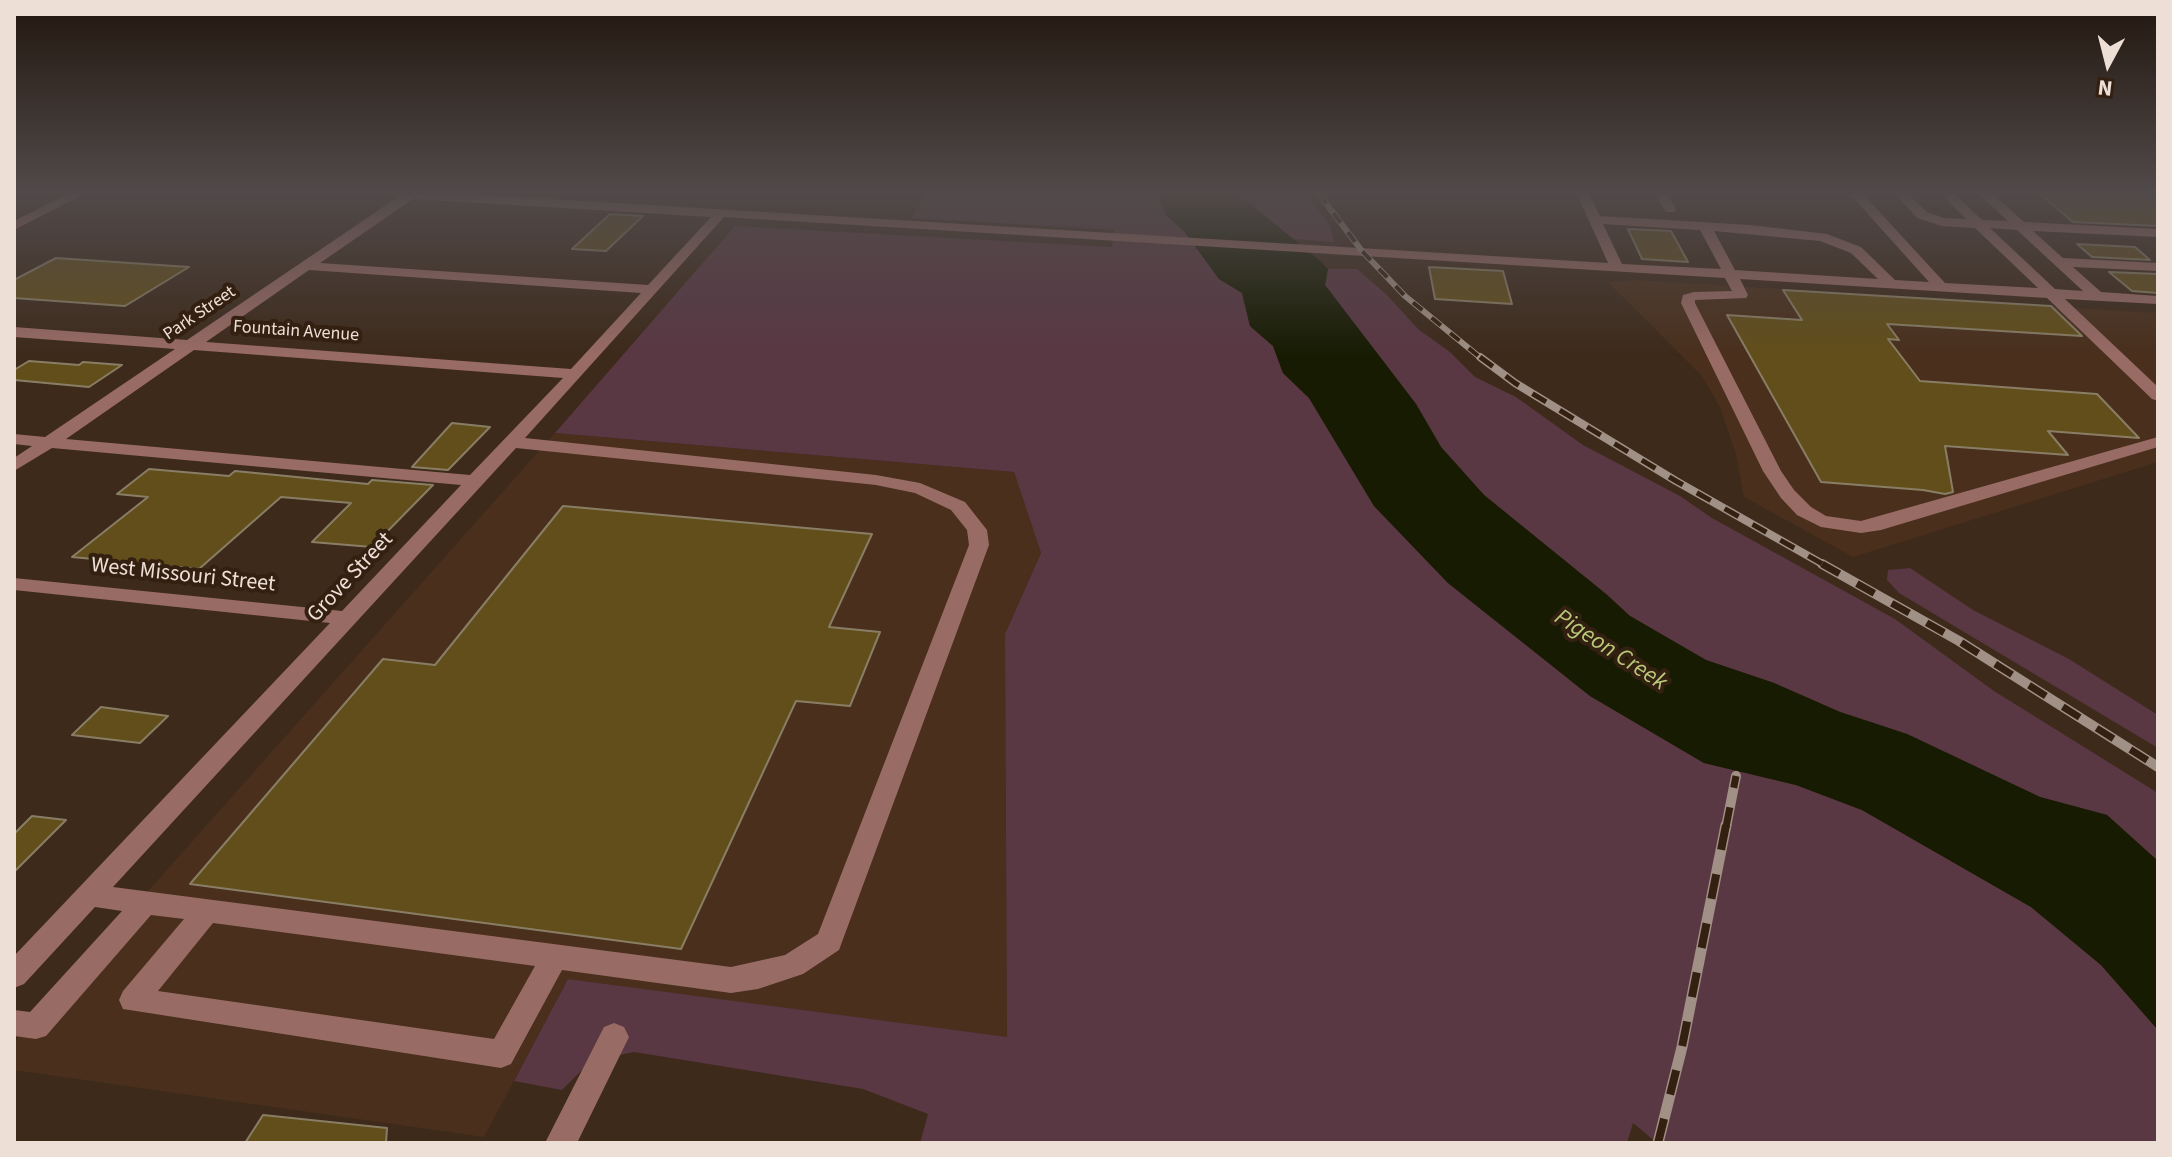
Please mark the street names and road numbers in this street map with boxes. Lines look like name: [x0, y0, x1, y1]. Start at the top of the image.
street label: Park Street: [160, 282, 240, 346]
street label: Fountain Avenue: [232, 317, 360, 347]
street label: Grove Street: [303, 528, 399, 628]
street label: West Missouri Street: [90, 553, 276, 599]

